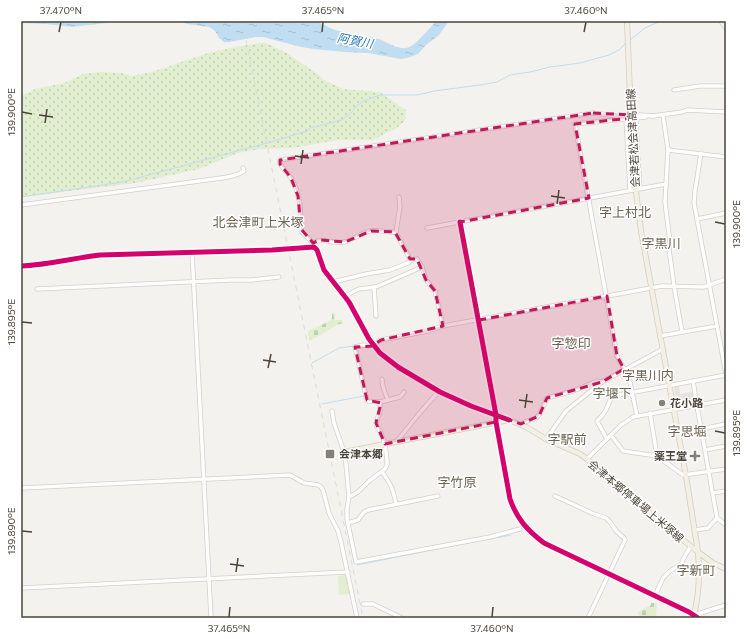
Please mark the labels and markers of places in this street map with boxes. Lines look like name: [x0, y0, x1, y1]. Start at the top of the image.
place label: 花小路: [670, 396, 704, 409]
marker: 花小路: [657, 398, 667, 408]
place label: 会津本郷: [339, 447, 383, 460]
marker: 会津本郷: [324, 448, 336, 460]
place label: 薬王堂: [654, 449, 687, 462]
marker: 薬王堂: [690, 451, 700, 461]

